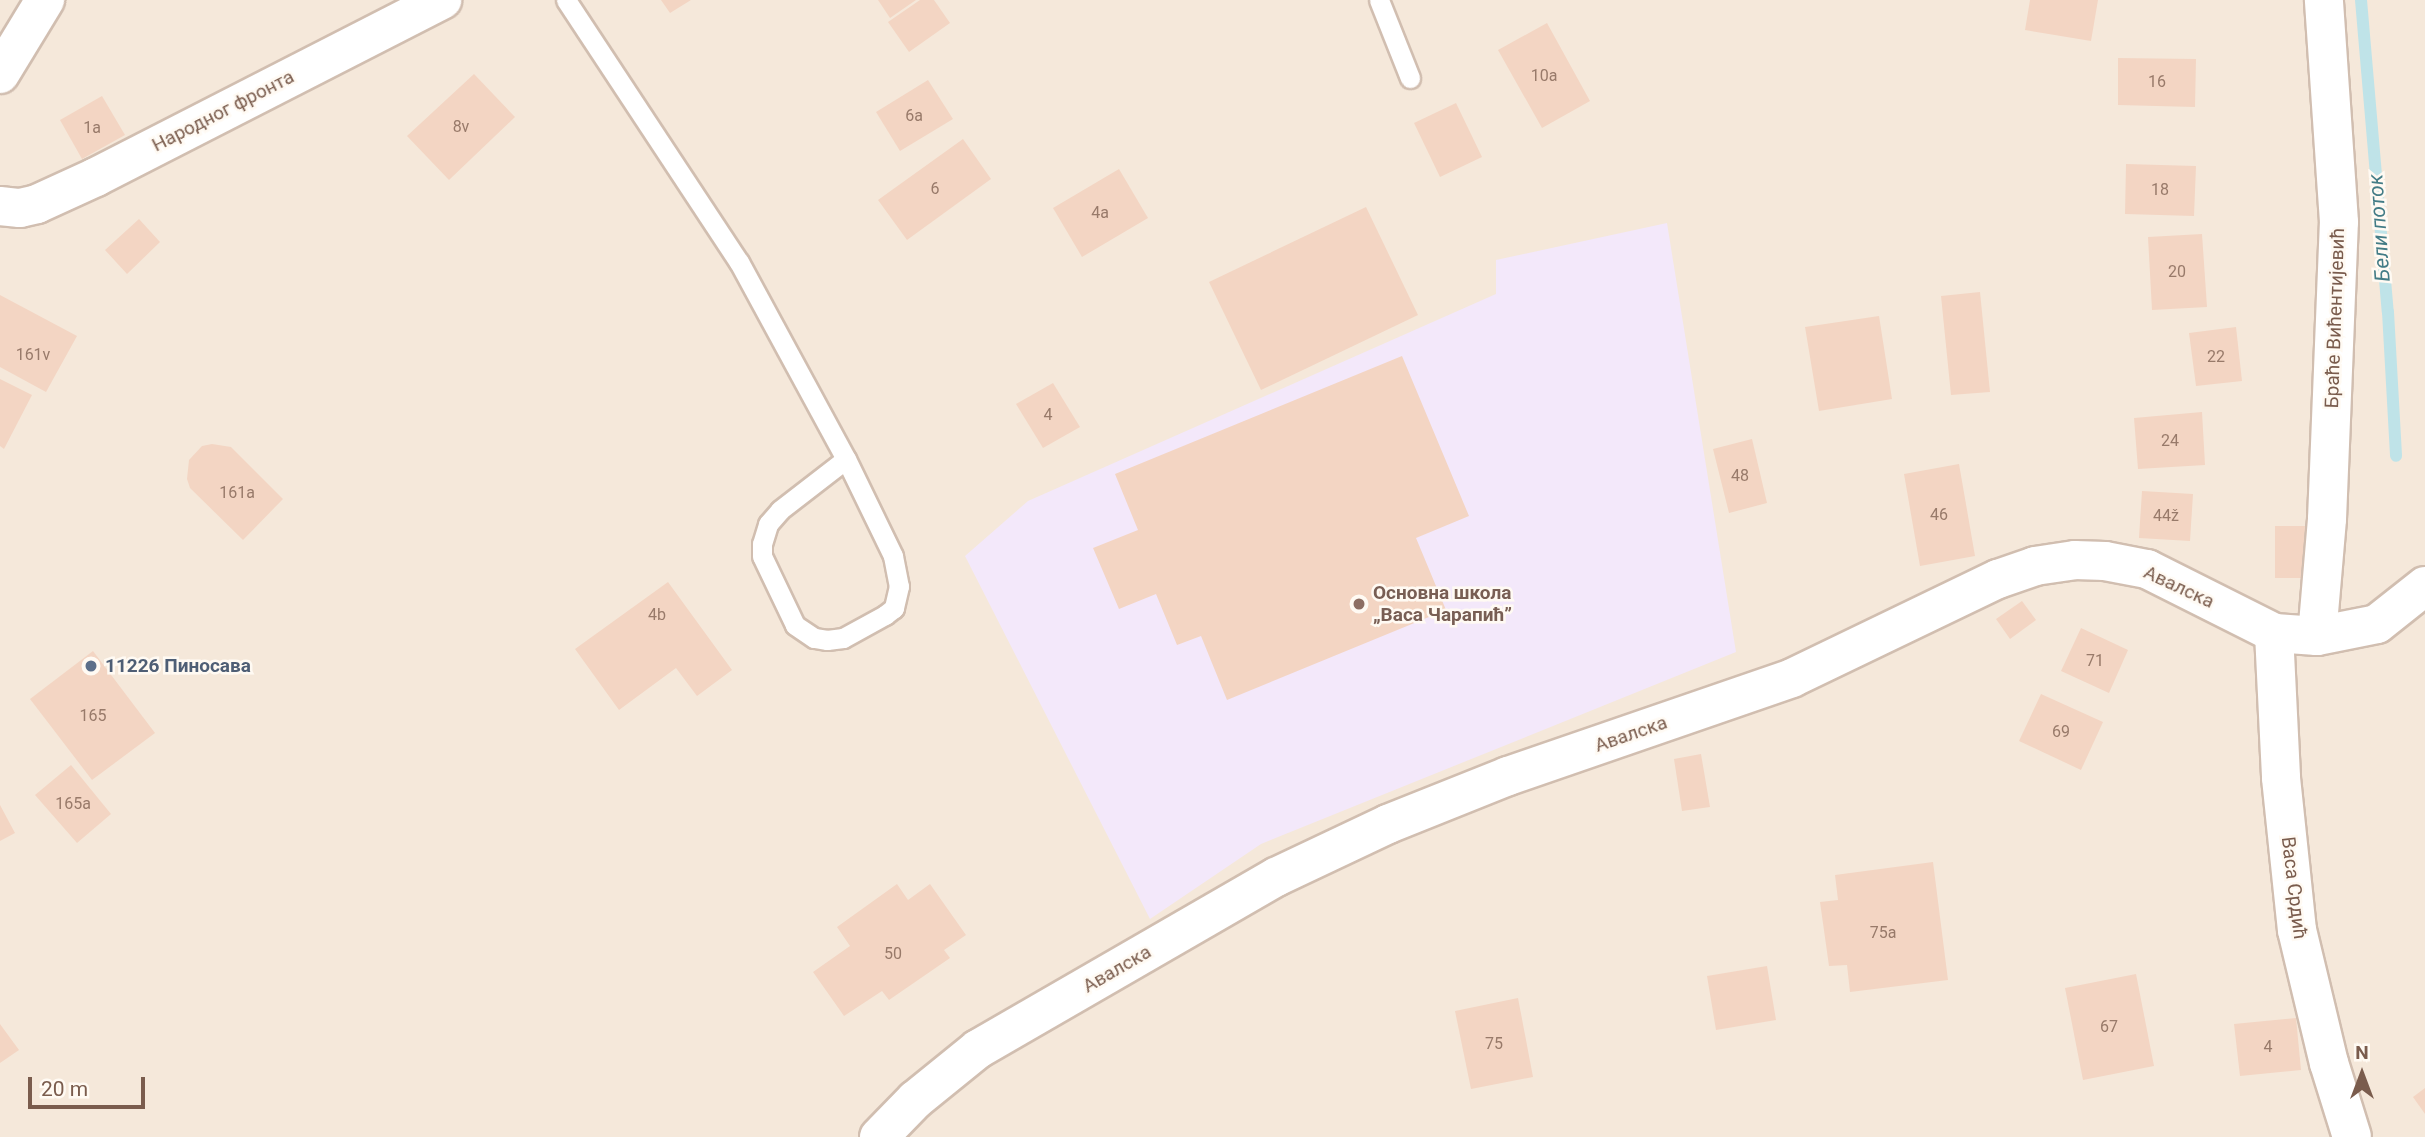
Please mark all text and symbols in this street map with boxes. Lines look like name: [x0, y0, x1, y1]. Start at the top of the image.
street label: Народног фронта: [148, 65, 298, 157]
house number: 10a: [1531, 66, 1557, 86]
house number: 16: [2148, 72, 2166, 92]
house number: 6a: [905, 106, 923, 126]
house number: 8v: [453, 117, 469, 137]
house number: 1a: [83, 118, 101, 138]
water label: Бели поток: [2363, 173, 2395, 283]
house number: 6: [931, 179, 939, 199]
house number: 18: [2151, 180, 2169, 200]
house number: 4a: [1091, 203, 1109, 223]
street label: Браће Вићентијевић: [2320, 227, 2350, 409]
house number: 20: [2168, 262, 2186, 282]
house number: 161v: [16, 345, 50, 365]
house number: 22: [2207, 347, 2225, 367]
house number: 4: [1044, 405, 1052, 425]
house number: 24: [2161, 431, 2179, 451]
house number: 48: [1731, 466, 1749, 486]
house number: 161a: [219, 483, 255, 503]
house number: 46: [1930, 505, 1948, 525]
house number: 44ž: [2153, 506, 2179, 526]
street label: Авалска: [2140, 561, 2218, 613]
place label: Основна школа „Васа Чарапић”: [1373, 582, 1512, 626]
marker: Основна школа „Васа Чарапић”: [1351, 596, 1367, 612]
house number: 4b: [648, 605, 666, 625]
house number: 71: [2086, 651, 2104, 671]
place label: 11226 Пиносава: [105, 655, 251, 677]
marker: 11226 Пиносава: [83, 658, 99, 674]
house number: 165: [80, 706, 106, 726]
street label: Авалска: [1592, 711, 1670, 757]
house number: 69: [2052, 722, 2070, 742]
house number: 165a: [55, 794, 91, 814]
street label: Васа Срдић: [2276, 835, 2312, 941]
house number: 75a: [1870, 923, 1896, 943]
street label: Авалска: [1079, 940, 1155, 998]
house number: 50: [884, 944, 902, 964]
house number: 67: [2100, 1017, 2118, 1037]
house number: 75: [1485, 1034, 1503, 1054]
house number: 4: [2264, 1037, 2272, 1057]
north arrow: [2327, 1039, 2397, 1109]
text: N: [2355, 1041, 2369, 1064]
scale bar: [32, 1064, 149, 1108]
text: 20 m: [41, 1077, 88, 1101]

